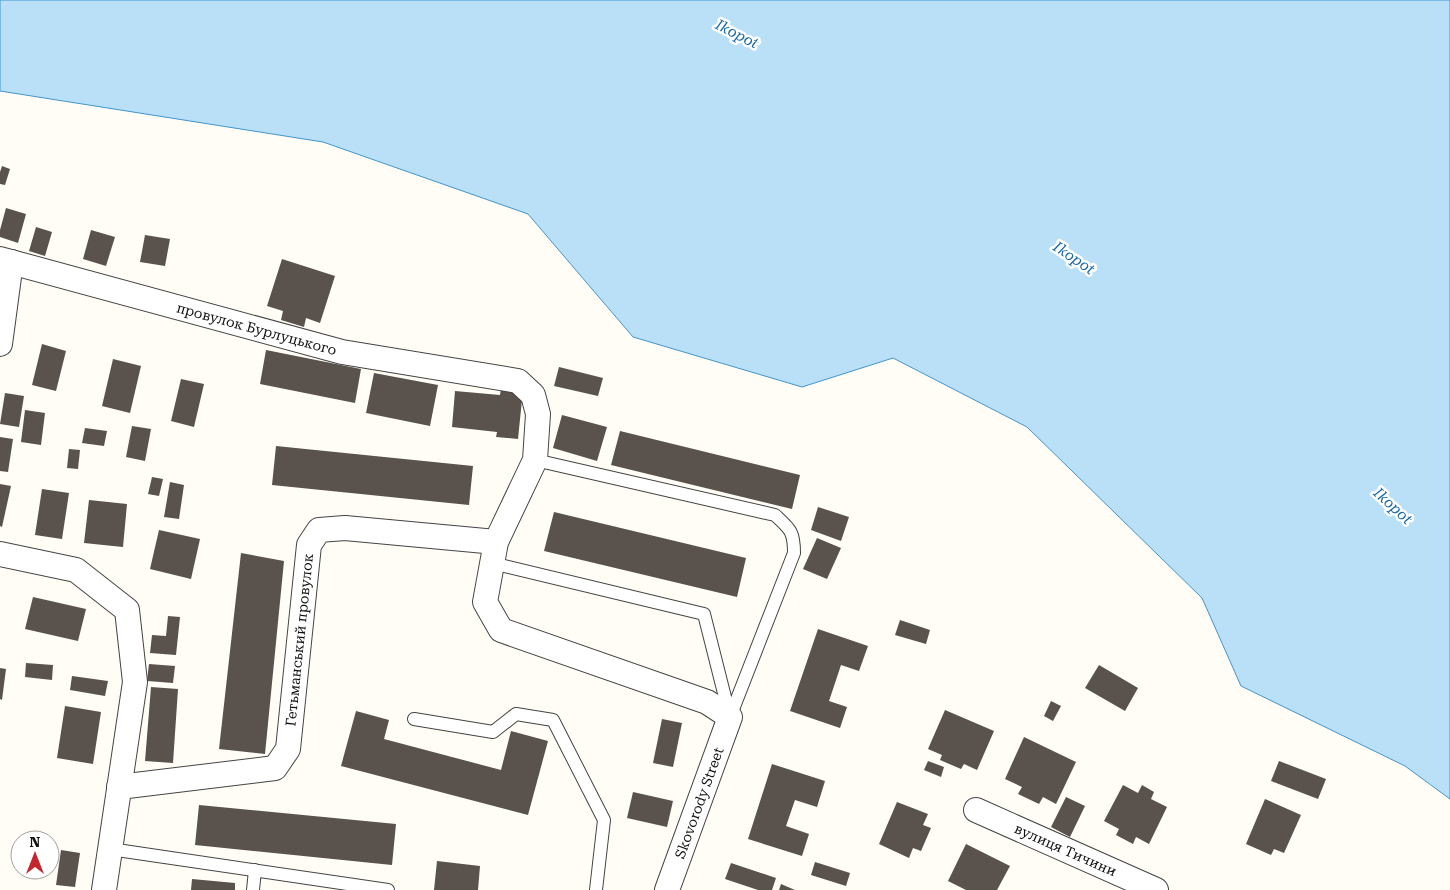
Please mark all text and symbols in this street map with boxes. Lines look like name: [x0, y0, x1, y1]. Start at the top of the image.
water label: Ikopot: [712, 15, 762, 53]
water label: Ikopot: [1049, 237, 1098, 279]
street label: провулок Бурлуцького: [175, 299, 339, 358]
water label: Ikopot: [1369, 483, 1416, 528]
street label: Гетьманський провулок: [282, 552, 316, 727]
street label: Skovorody Street: [671, 745, 727, 861]
street label: вулиця Тичини: [1012, 820, 1119, 879]
north arrow: [10, 830, 60, 880]
text: N: [30, 834, 41, 850]

